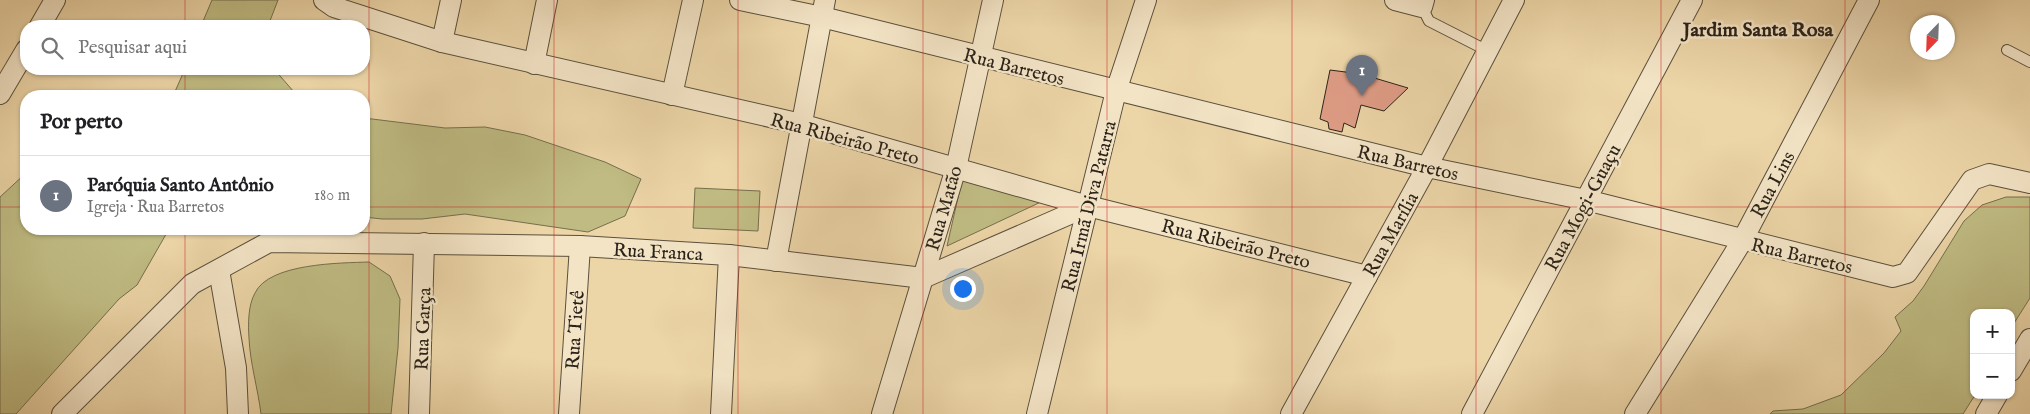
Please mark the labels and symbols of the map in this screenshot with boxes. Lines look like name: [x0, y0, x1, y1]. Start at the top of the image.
north arrow: [1910, 15, 1955, 60]
district label: Jardim Santa Rosa: [1680, 18, 1834, 43]
street label: Rua Barretos: [960, 44, 1067, 92]
pin: 1: [1346, 55, 1378, 96]
street label: Rua Ribeirão Preto: [768, 109, 921, 171]
street label: Rua Irmã Diva Patarra: [1057, 118, 1123, 295]
street label: Rua Mogi-Guaçu: [1540, 140, 1627, 275]
street label: Rua Barretos: [1354, 141, 1461, 187]
street label: Rua Lins: [1746, 148, 1801, 222]
street label: Rua Matão: [921, 163, 969, 254]
street label: Rua Marília: [1359, 188, 1425, 282]
street label: Rua Ribeirão Preto: [1158, 215, 1313, 275]
street label: Rua Barretos: [1748, 234, 1855, 280]
street label: Rua Franca: [612, 239, 704, 267]
your location: [950, 276, 976, 302]
street label: Rua Garça: [411, 286, 437, 371]
street label: Rua Tietê: [561, 289, 591, 371]

